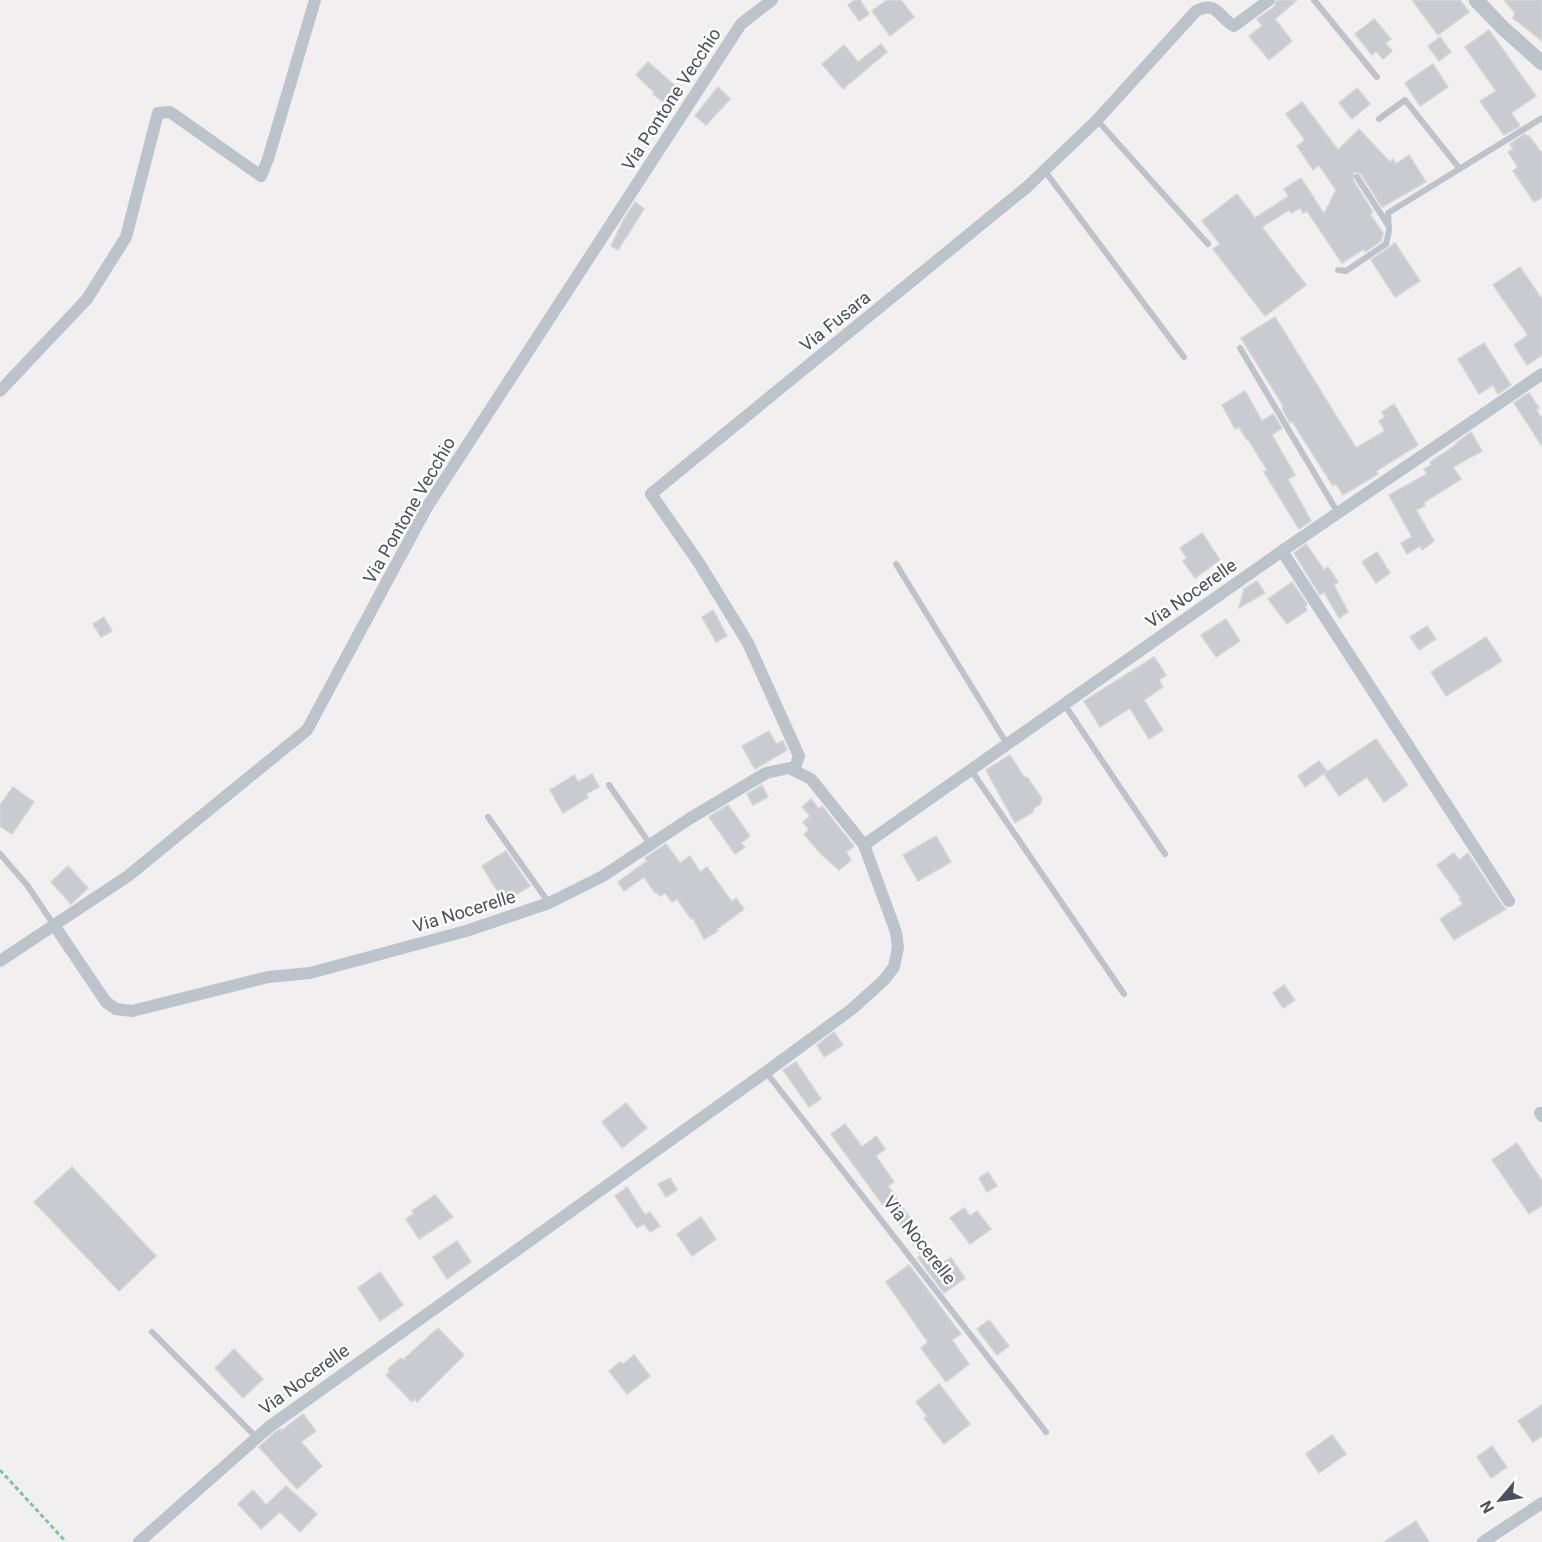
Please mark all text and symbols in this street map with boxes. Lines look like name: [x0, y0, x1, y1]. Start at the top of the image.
street label: Via Pontone Vecchio: [617, 24, 725, 174]
street label: Via Fusara: [796, 286, 874, 356]
street label: Via Pontone Vecchio: [359, 433, 459, 587]
street label: Via Nocerelle: [1142, 554, 1240, 632]
street label: Via Nocerelle: [410, 885, 518, 937]
street label: Via Nocerelle: [879, 1192, 961, 1288]
street label: Via Nocerelle: [255, 1339, 353, 1419]
north arrow: [1470, 1470, 1530, 1530]
text: N: [1476, 1497, 1498, 1517]

